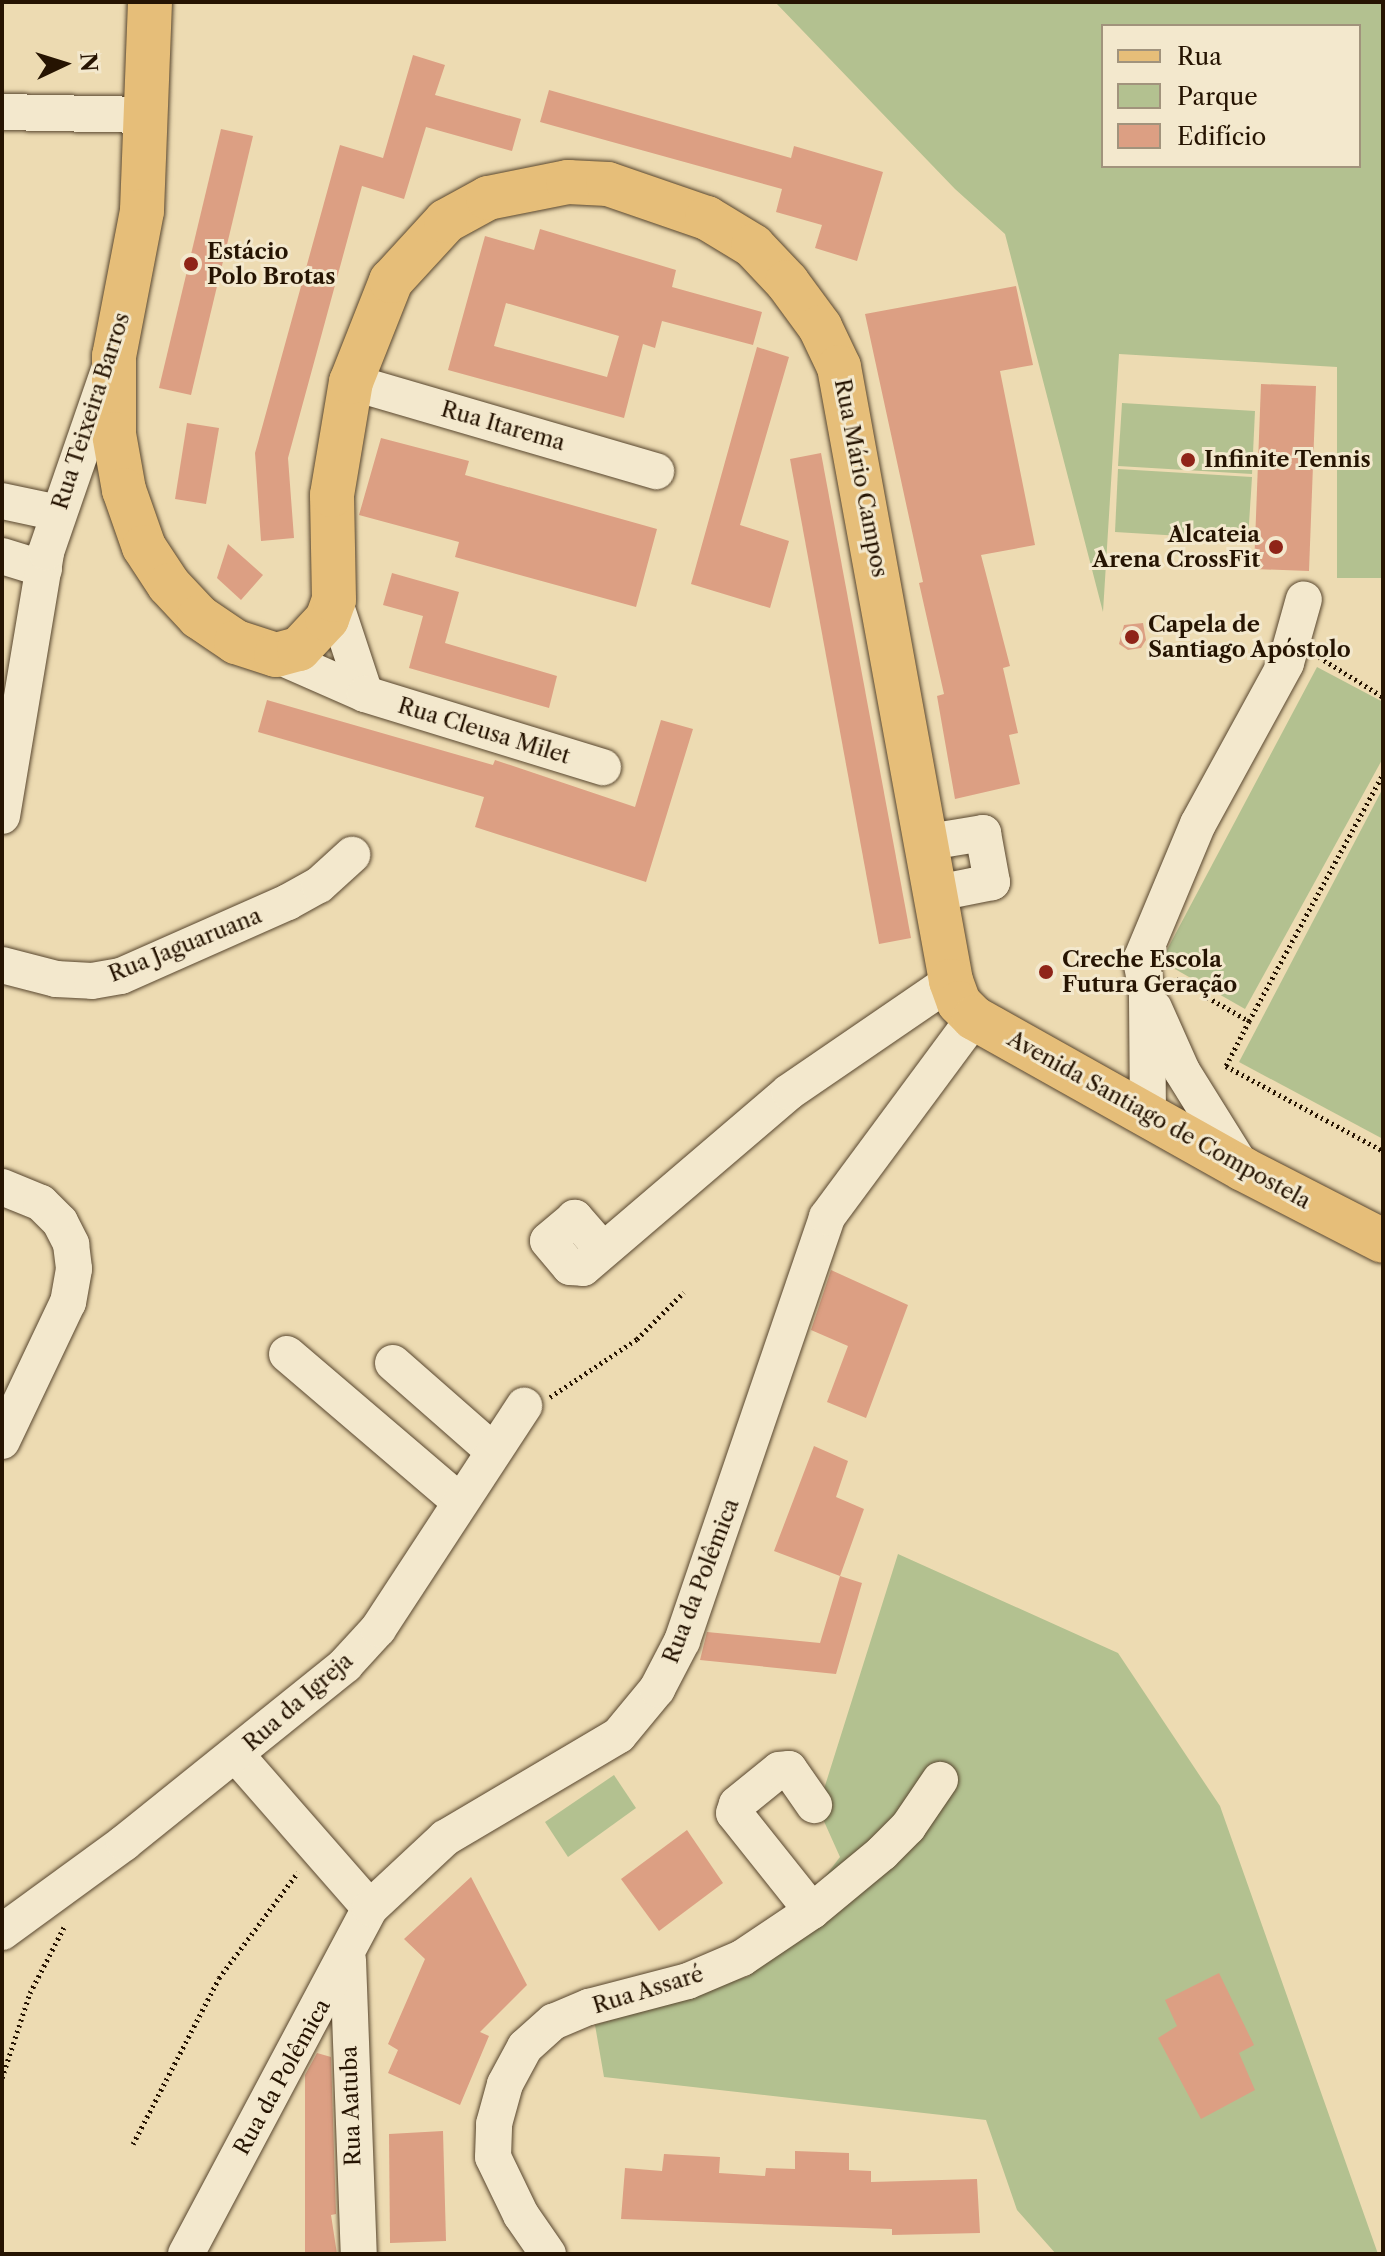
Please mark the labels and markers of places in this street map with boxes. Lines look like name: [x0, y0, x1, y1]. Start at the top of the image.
place label: Estácio Polo Brotas: [207, 238, 335, 290]
marker: Estácio Polo Brotas: [182, 255, 200, 273]
place label: Infinite Tennis: [1204, 447, 1371, 473]
marker: Infinite Tennis: [1179, 451, 1197, 469]
place label: Alcateia Arena CrossFit: [1092, 521, 1260, 572]
marker: Alcateia Arena CrossFit: [1267, 538, 1285, 556]
place label: Capela de Santiago Apóstolo: [1148, 611, 1352, 662]
marker: Capela de Santiago Apóstolo: [1123, 628, 1141, 646]
place label: Creche Escola Futura Geração: [1062, 946, 1238, 998]
marker: Creche Escola Futura Geração: [1037, 963, 1055, 981]

